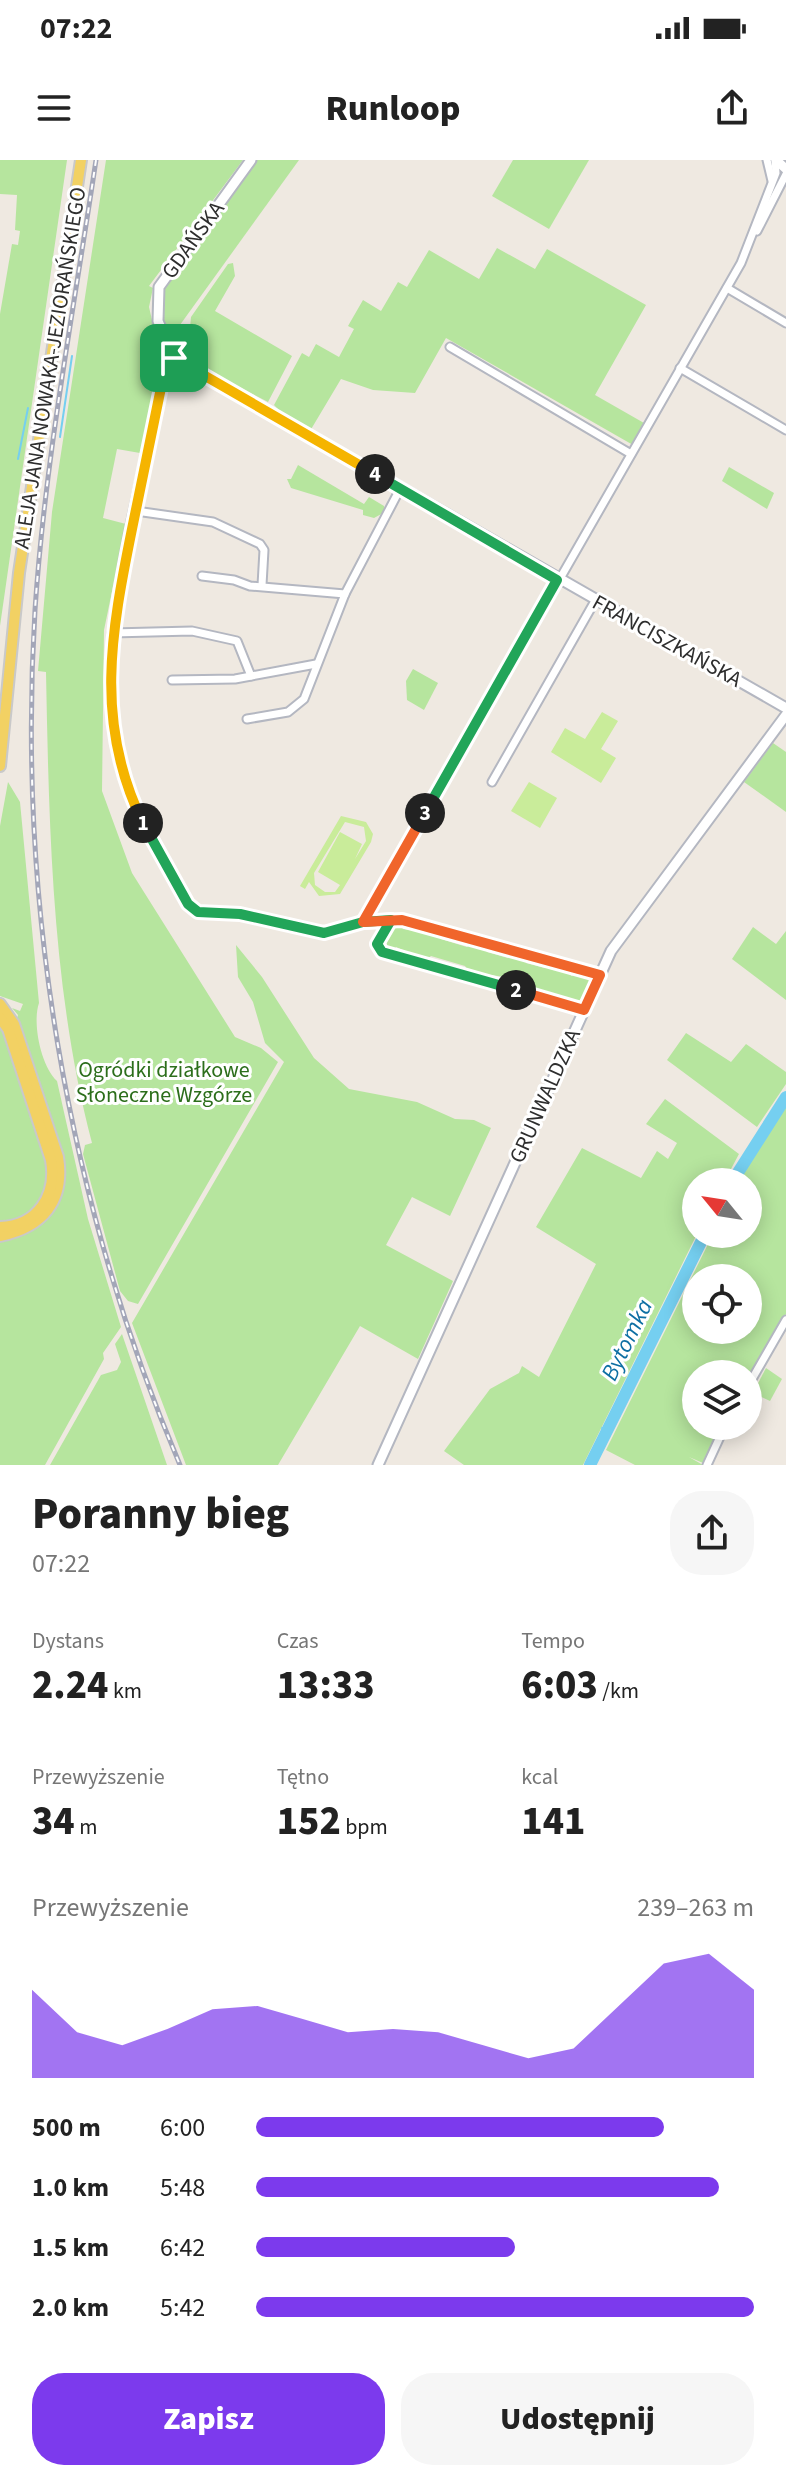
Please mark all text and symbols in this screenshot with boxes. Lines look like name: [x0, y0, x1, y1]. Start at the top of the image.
text: 07:22: [40, 7, 112, 50]
text: Runloop: [325, 83, 461, 134]
icon: menu: [32, 86, 76, 130]
icon: share: [710, 86, 754, 130]
street label: ALEJA JANA NOWAKA-JEZIORAŃSKIEGO: [6, 185, 94, 551]
street label: GDAŃSKA: [154, 194, 232, 286]
pin: [140, 324, 208, 392]
icon: arrive: [152, 336, 196, 380]
pin: 4: [355, 454, 395, 494]
text: 4: [369, 458, 381, 490]
street label: FRANCISZKAŃSKA: [586, 587, 748, 695]
pin: 3: [405, 793, 445, 833]
text: 3: [419, 797, 431, 829]
pin: 1: [123, 803, 163, 843]
text: 1: [137, 807, 149, 839]
pin: 2: [496, 970, 536, 1010]
text: 2: [510, 974, 522, 1006]
street label: GRUNWALDZKA: [501, 1024, 589, 1168]
park label: Ogródki działkowe Słoneczne Wzgórze: [76, 1054, 252, 1111]
north arrow: [682, 1168, 762, 1248]
map controls: [682, 1168, 762, 1440]
button: locate: [682, 1264, 762, 1344]
water label: Bytomka: [592, 1293, 662, 1387]
button: layers: [682, 1360, 762, 1440]
text: Poranny bieg: [32, 1483, 289, 1546]
button: share: [670, 1491, 754, 1575]
text: 07:22: [32, 1545, 90, 1582]
text: Dystans: [32, 1625, 104, 1657]
text: Czas: [277, 1625, 318, 1657]
text: Tempo: [521, 1625, 585, 1657]
text: 2.24: [32, 1657, 108, 1714]
text: 13:33: [277, 1657, 375, 1714]
text: 6:03: [521, 1657, 598, 1714]
text: km: [108, 1675, 142, 1707]
text: /km: [598, 1675, 639, 1707]
text: Przewyższenie: [32, 1761, 165, 1793]
text: Tętno: [277, 1761, 329, 1793]
text: kcal: [521, 1761, 558, 1793]
text: 34: [32, 1793, 75, 1850]
text: 152: [277, 1793, 341, 1850]
text: 141: [521, 1793, 585, 1850]
text: m: [75, 1811, 97, 1843]
text: bpm: [341, 1811, 388, 1843]
text: Przewyższenie: [32, 1889, 189, 1926]
text: 239–263 m: [637, 1889, 754, 1926]
text: 500 m: [32, 2109, 101, 2146]
text: 6:00: [160, 2109, 205, 2146]
text: 1.0 km: [32, 2169, 109, 2206]
text: 5:48: [160, 2169, 205, 2206]
text: 1.5 km: [32, 2229, 109, 2266]
text: 6:42: [160, 2229, 205, 2266]
text: 2.0 km: [32, 2289, 109, 2326]
text: 5:42: [160, 2289, 205, 2326]
button: Zapisz: [32, 2373, 385, 2465]
button: Udostępnij: [401, 2373, 754, 2465]

